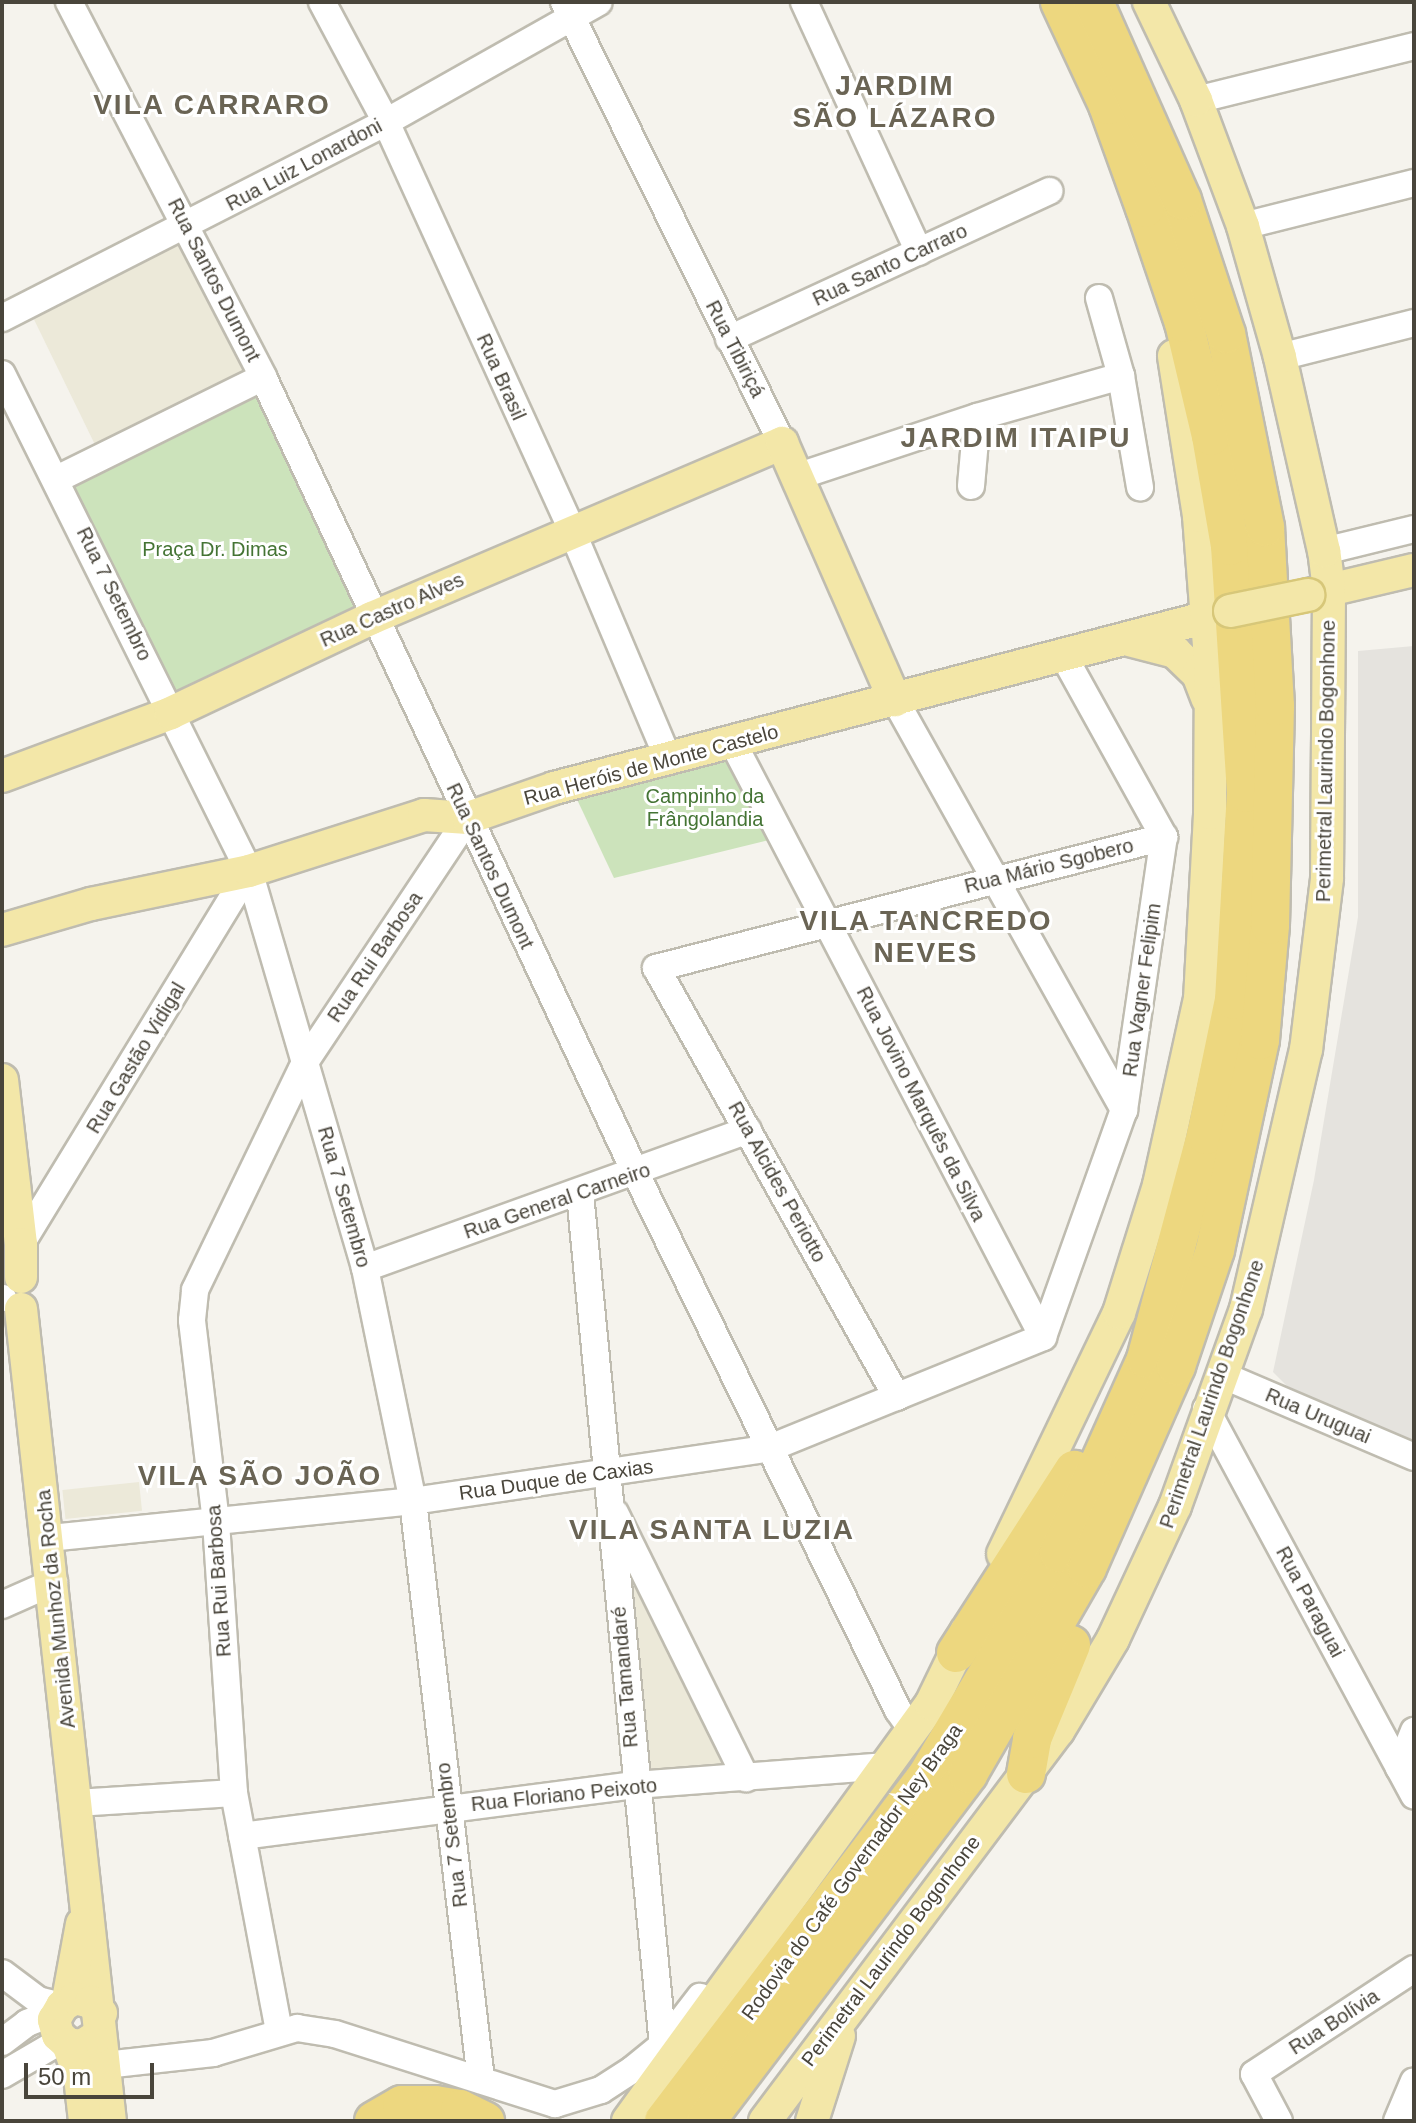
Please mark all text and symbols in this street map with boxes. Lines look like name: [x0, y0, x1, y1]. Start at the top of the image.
district label: JARDIM SÃO LÁZARO: [792, 69, 998, 135]
district label: VILA CARRARO: [93, 88, 331, 122]
street label: Rua Luiz Lonardoni: [222, 114, 386, 216]
street label: Rua Santos Dumont: [162, 194, 266, 366]
street label: Rua Santo Carraro: [809, 219, 971, 311]
street label: Rua Tibiriçá: [700, 296, 770, 402]
street label: Rua Brasil: [471, 330, 531, 424]
district label: JARDIM ITAIPU: [901, 421, 1131, 455]
street label: Rua 7 Setembro: [71, 523, 157, 665]
park label: Praça Dr. Dimas: [142, 537, 288, 561]
street label: Rua Castro Alves: [316, 567, 468, 653]
street label: Perimetral Laurindo Bogonhone: [1312, 620, 1340, 902]
street label: Rua Heróis de Monte Castelo: [521, 719, 781, 811]
street label: Rua Santos Dumont: [441, 779, 539, 953]
park label: Campinho da Frângolandia: [646, 784, 764, 831]
street label: Rua Mário Sgobero: [962, 833, 1136, 899]
street label: Rua Rui Barbosa: [322, 887, 428, 1027]
street label: Rua Vagner Felipim: [1118, 902, 1166, 1078]
district label: VILA TANCREDO NEVES: [799, 904, 1053, 970]
street label: Rua Gastão Vidigal: [81, 978, 191, 1138]
street label: Rua Jovino Marquês da Silva: [851, 983, 991, 1225]
street label: Rua Alcides Periotto: [723, 1097, 831, 1267]
street label: Rua 7 Setembro: [312, 1124, 376, 1270]
street label: Rua General Carneiro: [461, 1158, 653, 1244]
street label: Perimetral Laurindo Bogonhone: [1155, 1257, 1269, 1531]
street label: Rua Uruguai: [1262, 1383, 1374, 1449]
street label: Rua Duque de Caxias: [457, 1455, 655, 1505]
district label: VILA SÃO JOÃO: [137, 1459, 383, 1493]
street label: Avenida Munhoz da Rocha: [32, 1489, 80, 1729]
street label: Rua Rui Barbosa: [202, 1504, 236, 1658]
district label: VILA SANTA LUZIA: [568, 1513, 856, 1547]
street label: Rua Paraguai: [1271, 1542, 1349, 1662]
street label: Rua Tamandaré: [607, 1605, 643, 1749]
street label: Rodovia do Café Governador Ney Braga: [736, 1719, 968, 2025]
street label: Rua 7 Setembro: [431, 1761, 473, 1909]
street label: Rua Floriano Peixoto: [470, 1773, 658, 1817]
street label: Perimetral Laurindo Bogonhone: [796, 1831, 986, 2071]
street label: Rua Bolívia: [1285, 1984, 1383, 2060]
scale bar: [28, 2047, 158, 2097]
text: 50 m: [38, 2063, 91, 2090]

